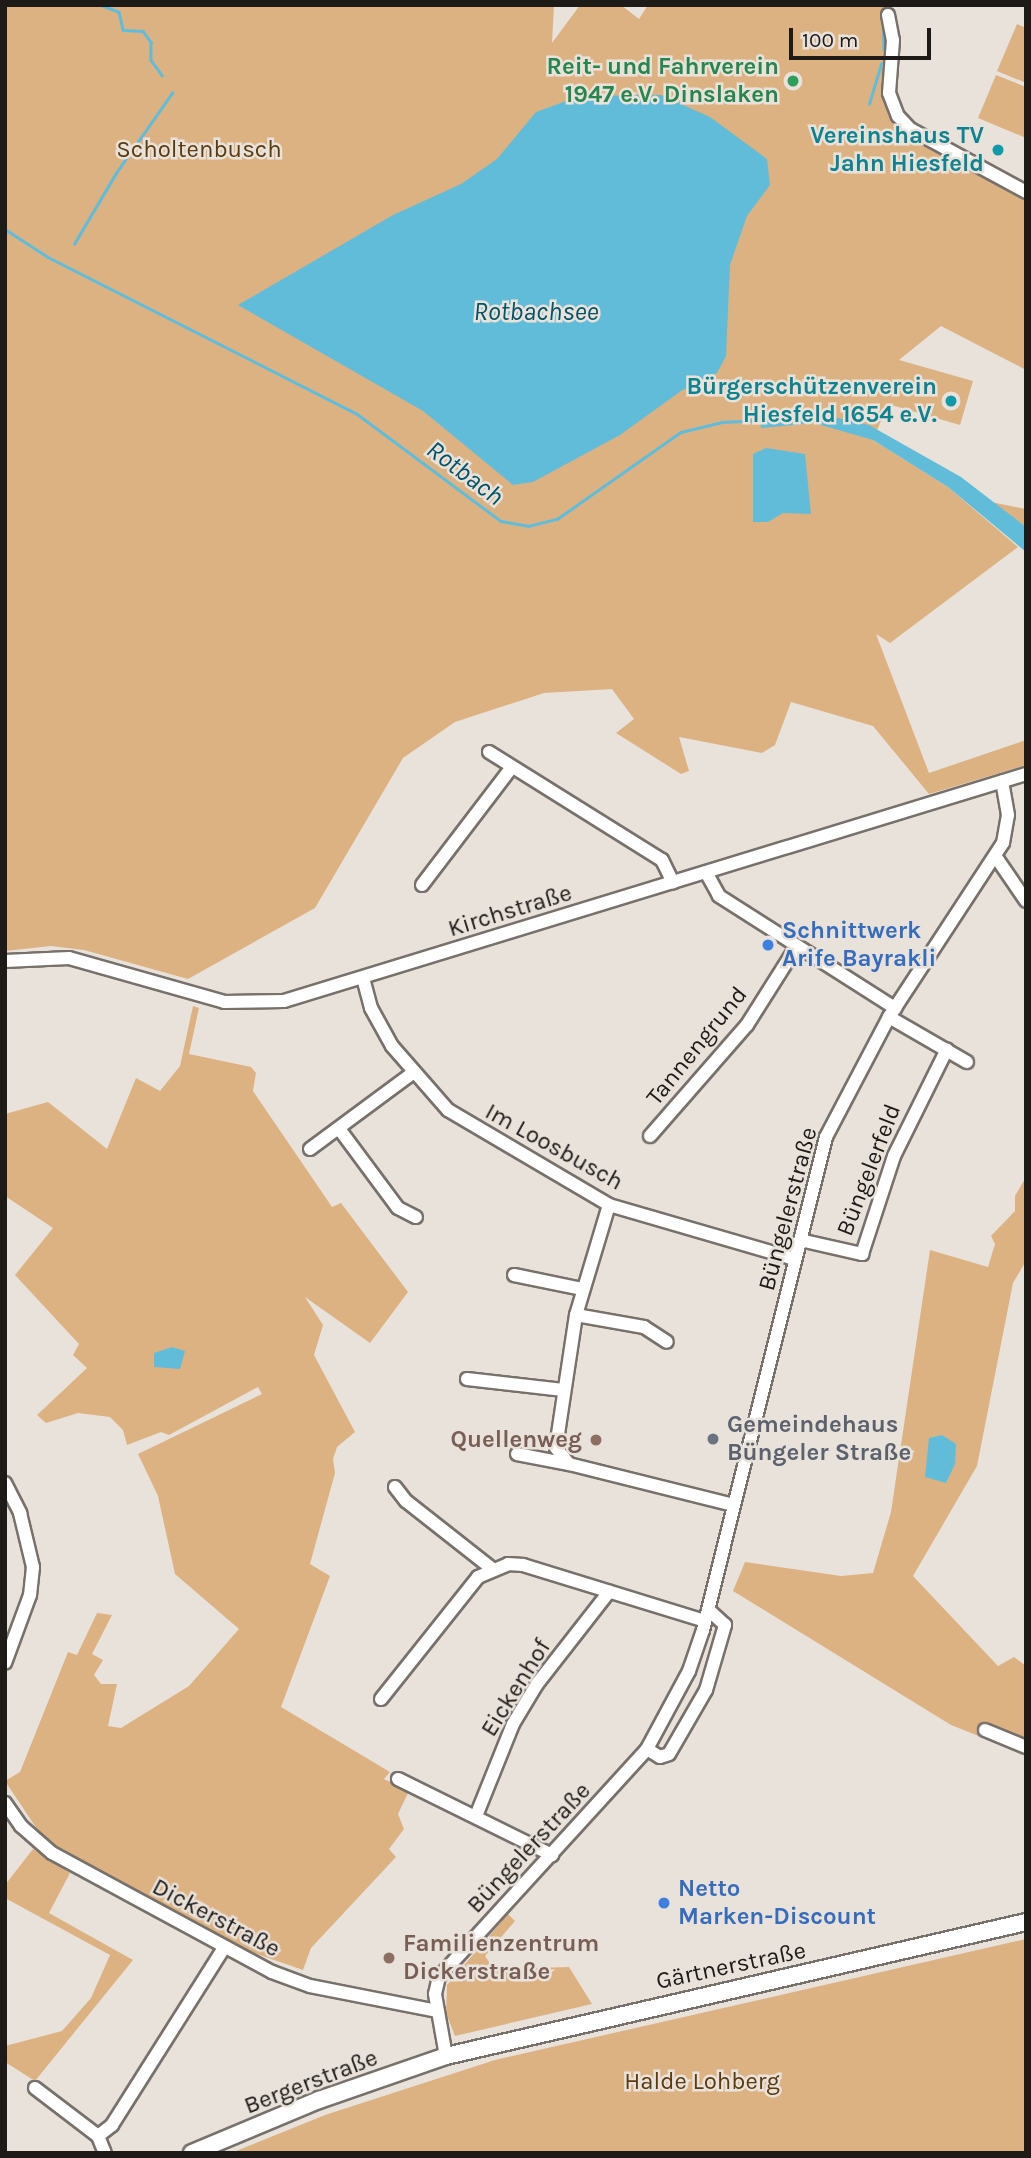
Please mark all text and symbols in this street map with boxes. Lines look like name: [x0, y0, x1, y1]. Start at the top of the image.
scale bar: [793, 14, 935, 58]
text: 100 m: [802, 28, 859, 52]
place label: Reit- und Fahrverein 1947 e.V. Dinslaken: [547, 53, 779, 109]
marker: Reit- und Fahrverein 1947 e.V. Dinslaken: [785, 73, 801, 89]
place label: Vereinshaus TV Jahn Hiesfeld: [810, 122, 984, 178]
park label: Scholtenbusch: [116, 136, 282, 164]
marker: Vereinshaus TV Jahn Hiesfeld: [990, 142, 1006, 158]
water label: Rotbachsee: [473, 296, 599, 328]
place label: Bürgerschützenverein Hiesfeld 1654 e.V.: [687, 373, 937, 429]
marker: Bürgerschützenverein Hiesfeld 1654 e.V.: [943, 393, 959, 409]
water label: Rotbach: [420, 434, 510, 512]
street label: Kirchstraße: [445, 879, 575, 943]
place label: Schnittwerk Arife Bayrakli: [782, 917, 936, 973]
marker: Schnittwerk Arife Bayrakli: [760, 937, 776, 953]
street label: Tannengrund: [640, 981, 754, 1111]
street label: Im Loosbusch: [480, 1097, 628, 1197]
street label: Büngelerfeld: [831, 1100, 907, 1240]
street label: Büngelerstraße: [752, 1124, 824, 1294]
place label: Gemeindehaus Büngeler Straße: [727, 1411, 911, 1467]
place label: Quellenweg: [451, 1426, 582, 1454]
marker: Gemeindehaus Büngeler Straße: [705, 1431, 721, 1447]
marker: Quellenweg: [588, 1432, 604, 1448]
street label: Eickenhof: [475, 1634, 557, 1742]
street label: Büngelerstraße: [461, 1777, 597, 1919]
street label: Dickerstraße: [147, 1872, 285, 1964]
place label: Netto Marken-Discount: [678, 1875, 876, 1931]
marker: Netto Marken-Discount: [656, 1895, 672, 1911]
place label: Familienzentrum Dickerstraße: [403, 1930, 599, 1986]
street label: Gärtnerstraße: [653, 1936, 809, 1996]
marker: Familienzentrum Dickerstraße: [381, 1950, 397, 1966]
street label: Bergerstraße: [240, 2043, 382, 2121]
park label: Halde Lohberg: [624, 2068, 780, 2096]

